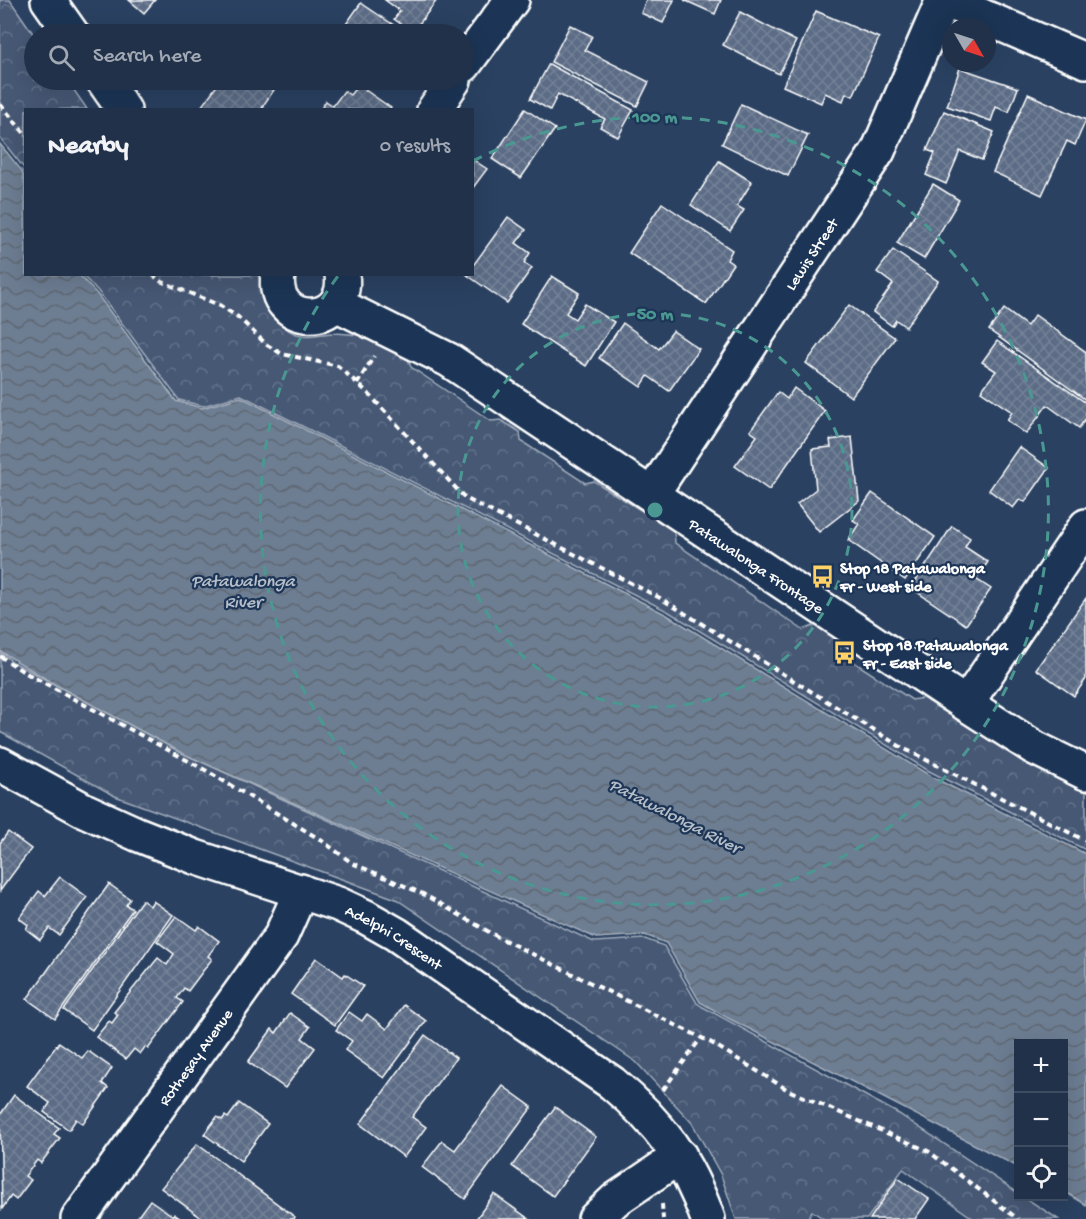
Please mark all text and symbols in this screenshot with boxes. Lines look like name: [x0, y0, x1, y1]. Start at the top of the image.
north arrow: [942, 18, 996, 72]
search box: [24, 24, 474, 90]
icon: search: [45, 41, 78, 74]
text: Search here: [93, 44, 201, 70]
text: 100 m: [632, 108, 678, 129]
text: Nearby: [48, 132, 129, 163]
text: 0 results: [380, 136, 450, 159]
street label: Lewis Street: [783, 215, 845, 295]
text: 50 m: [637, 305, 674, 326]
centre of rings: [645, 500, 665, 520]
street label: Patawalonga Frontage: [683, 516, 827, 620]
place label: Stop 18 Patawalonga Fr - West side: [839, 561, 986, 598]
bus stop icon: Stop 18 Patawalonga Fr - West side: [809, 563, 835, 589]
water label: Patawalonga River: [191, 572, 296, 614]
place label: Stop 18 Patawalonga Fr - East side: [862, 638, 1009, 675]
bus stop icon: Stop 18 Patawalonga Fr - East side: [832, 640, 858, 666]
water label: Patawalonga River: [605, 775, 746, 861]
street label: Adelphi Crescent: [341, 903, 446, 977]
street label: Rothesay Avenue: [156, 1006, 239, 1111]
map controls: [1014, 1039, 1068, 1201]
button: +: [1014, 1039, 1068, 1093]
button: −: [1014, 1093, 1068, 1147]
button: locate: [1014, 1147, 1068, 1201]

